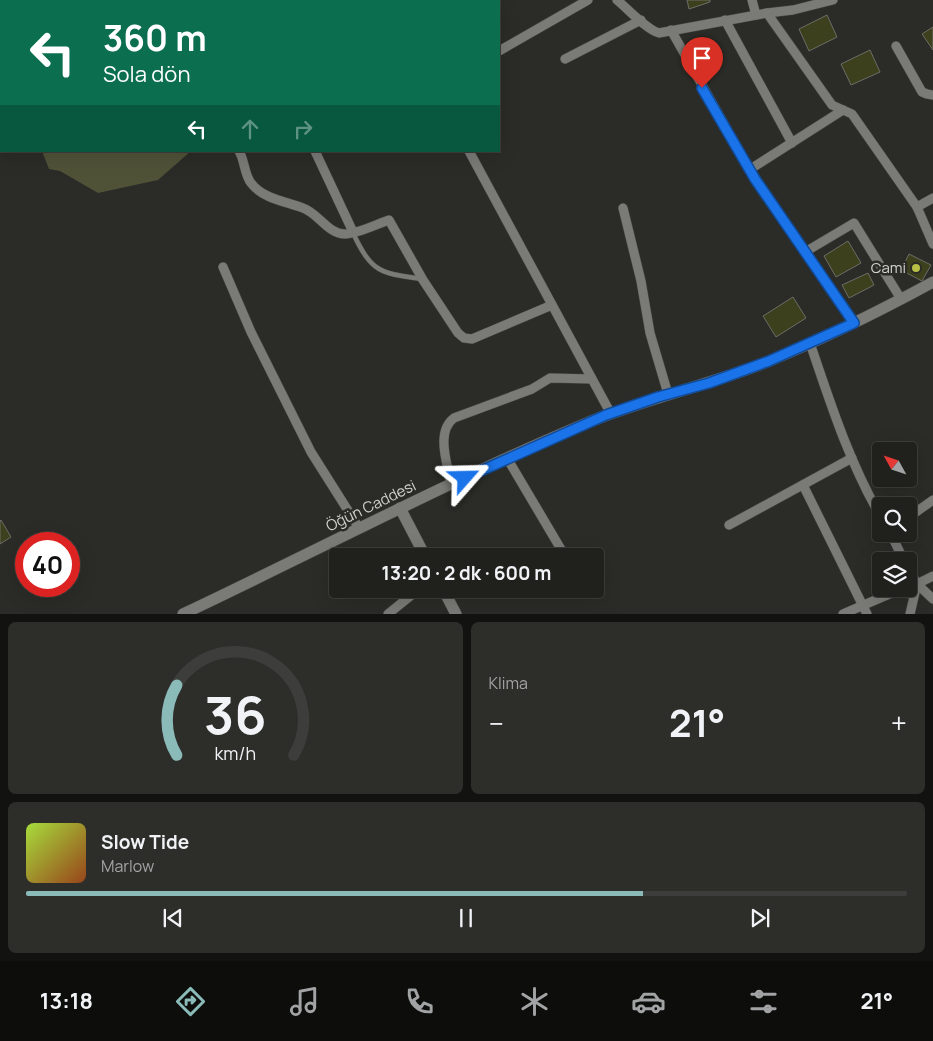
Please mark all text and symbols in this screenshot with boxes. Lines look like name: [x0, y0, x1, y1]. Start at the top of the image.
text: 360 m: [103, 14, 207, 62]
icon: left: [20, 20, 85, 85]
pin: [681, 37, 723, 88]
icon: arrive: [688, 44, 716, 72]
text: Sola dön: [103, 59, 190, 89]
icon: left: [183, 115, 211, 143]
icon: ahead: [236, 115, 264, 143]
icon: right: [289, 115, 317, 143]
place label: Cami: [871, 257, 906, 278]
marker: Cami: [910, 262, 922, 274]
north arrow: [872, 442, 918, 488]
map controls: [872, 442, 917, 597]
position arrow: [438, 451, 490, 503]
street label: Öğün Caddesi: [322, 475, 419, 536]
button: search: [872, 497, 917, 542]
speed limit sign: 40: [15, 532, 80, 597]
button: layers: [872, 552, 917, 597]
text: 13:20 · 2 dk · 600 m: [382, 560, 551, 586]
text: Klima: [489, 672, 528, 694]
text: 36: [204, 679, 267, 750]
text: 21°: [669, 696, 725, 748]
text: −: [489, 704, 504, 742]
text: +: [891, 704, 907, 742]
text: km/h: [214, 741, 256, 765]
text: Slow Tide: [101, 829, 189, 855]
text: Marlow: [101, 855, 154, 877]
icon: previous: [159, 904, 187, 932]
icon: pause: [452, 904, 480, 932]
icon: next: [746, 904, 774, 932]
icon: directions: [173, 984, 208, 1019]
icon: music: [287, 984, 322, 1019]
icon: phone: [402, 984, 437, 1019]
icon: climate: [517, 984, 552, 1019]
icon: car: [631, 984, 666, 1019]
icon: filters: [746, 984, 781, 1019]
text: 13:18: [40, 986, 93, 1016]
text: 21°: [861, 986, 893, 1016]

